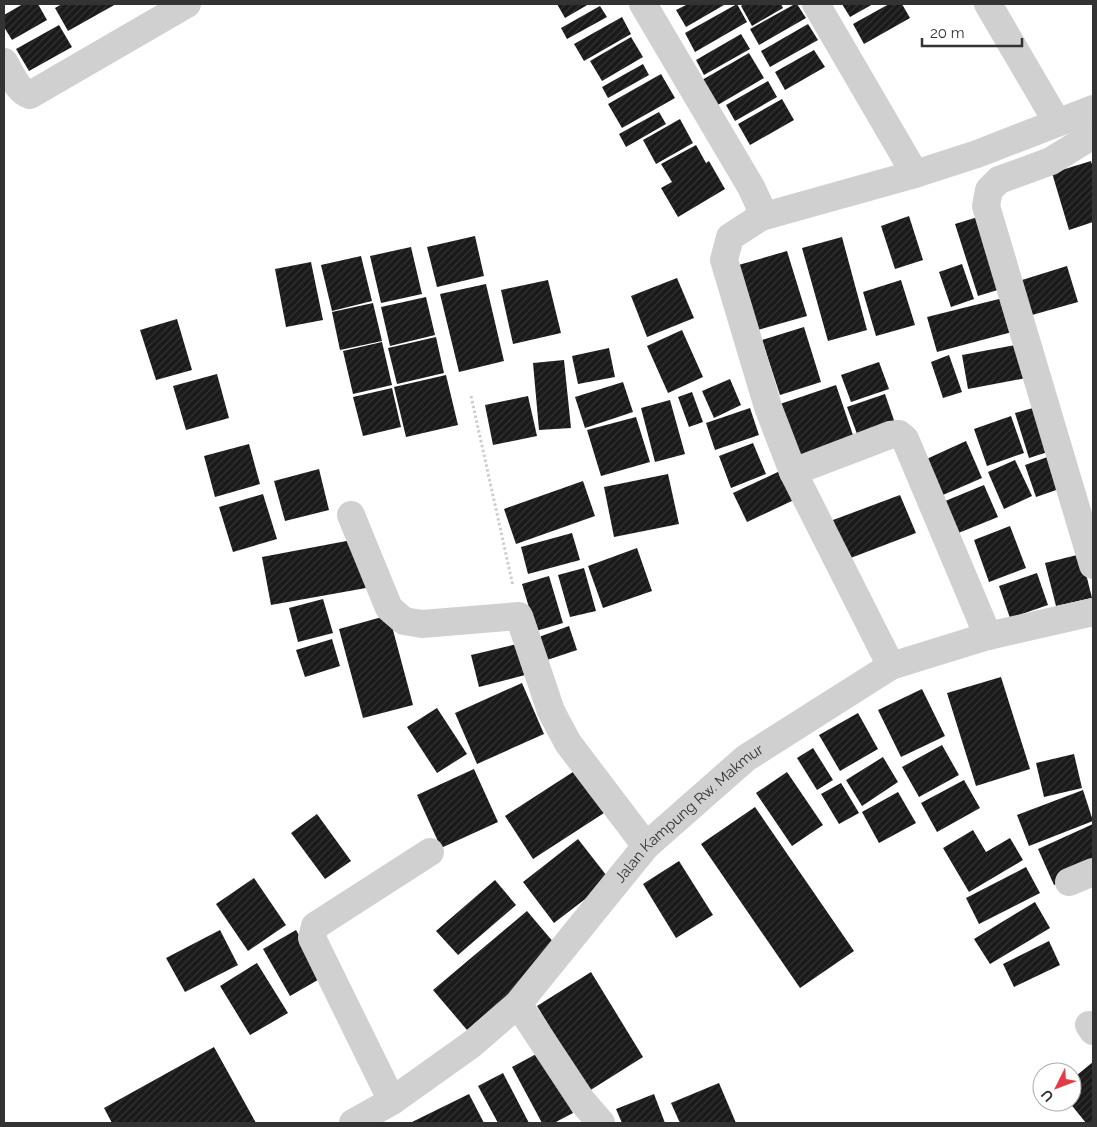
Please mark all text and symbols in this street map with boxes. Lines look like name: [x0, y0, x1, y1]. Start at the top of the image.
scale bar: [922, 15, 1022, 47]
text: 20 m: [930, 24, 965, 42]
street label: Jalan Kampung Rw. Makmur: [611, 740, 767, 886]
north arrow: [1032, 1062, 1082, 1112]
text: U: [1038, 1086, 1057, 1105]

